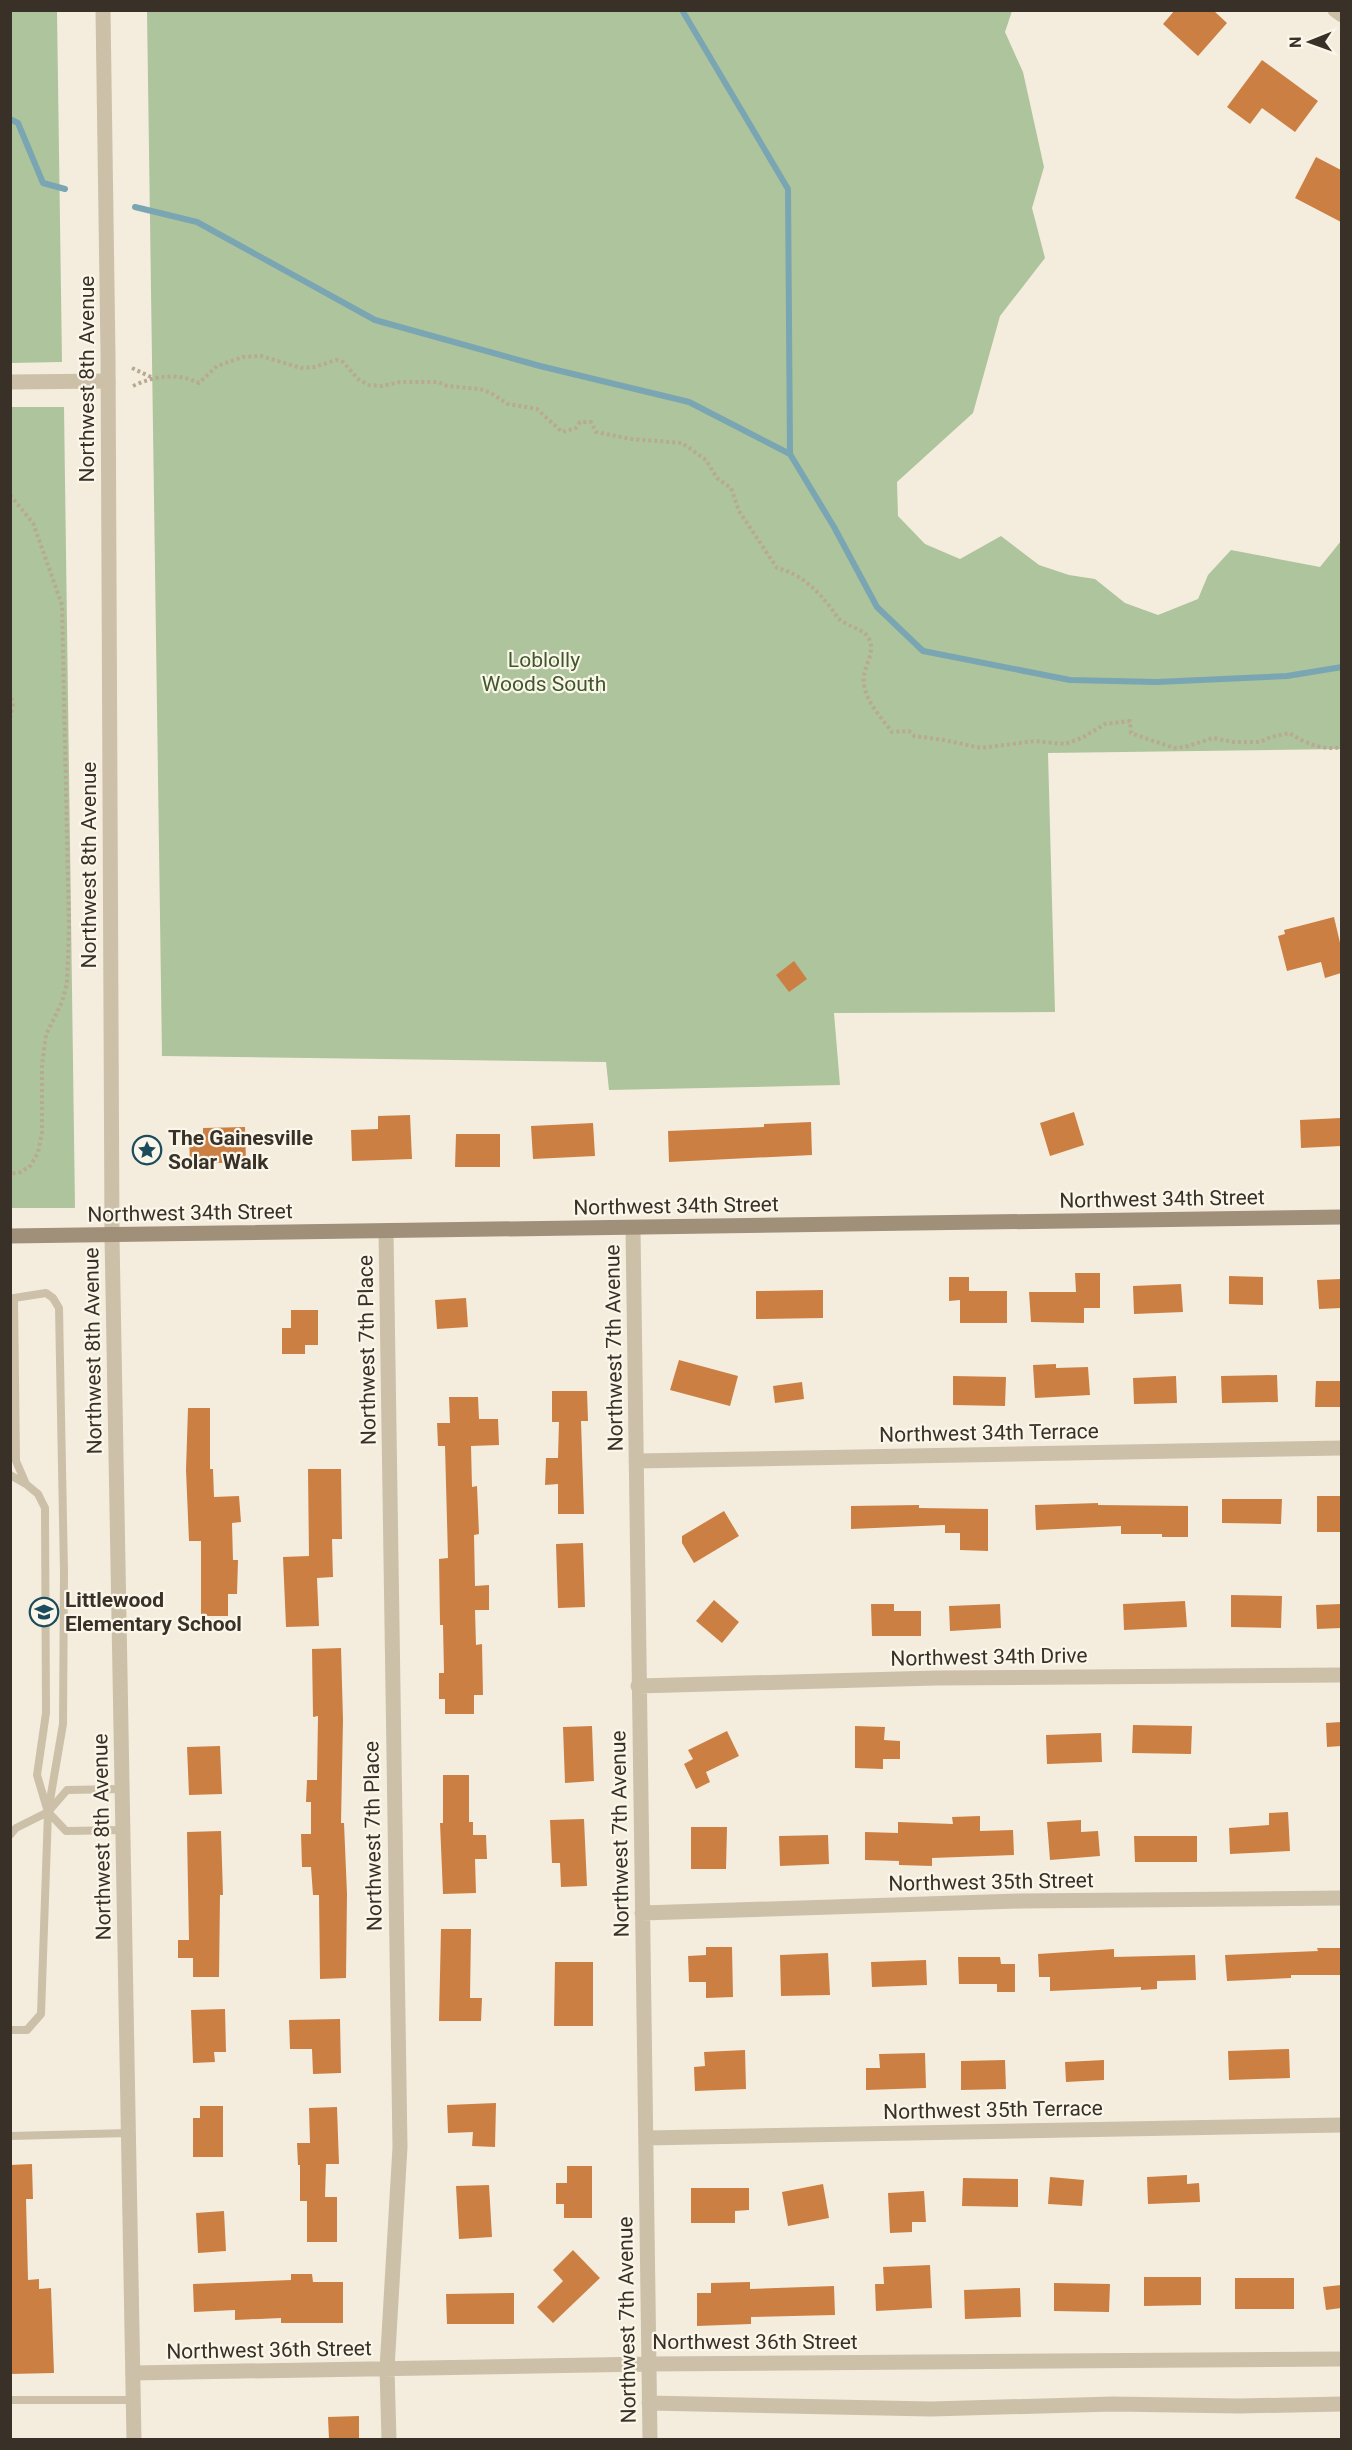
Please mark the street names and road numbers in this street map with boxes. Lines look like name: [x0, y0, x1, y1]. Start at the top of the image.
street label: Northwest 8th Avenue: [75, 276, 99, 482]
street label: Northwest 8th Avenue: [77, 762, 101, 968]
street label: Northwest 34th Street: [1059, 1185, 1265, 1213]
street label: Northwest 34th Street: [573, 1192, 779, 1220]
street label: Northwest 34th Street: [87, 1199, 293, 1227]
street label: Northwest 7th Avenue: [600, 1244, 628, 1452]
street label: Northwest 8th Avenue: [79, 1247, 107, 1455]
street label: Northwest 7th Place: [353, 1255, 381, 1445]
street label: Northwest 34th Terrace: [879, 1419, 1099, 1447]
street label: Northwest 34th Drive: [890, 1643, 1088, 1671]
street label: Northwest 7th Avenue: [606, 1730, 634, 1938]
street label: Northwest 8th Avenue: [88, 1733, 116, 1941]
street label: Northwest 7th Place: [359, 1741, 387, 1931]
street label: Northwest 35th Street: [888, 1868, 1094, 1896]
street label: Northwest 35th Terrace: [883, 2096, 1103, 2124]
street label: Northwest 7th Avenue: [613, 2216, 641, 2424]
street label: Northwest 36th Street: [652, 2330, 858, 2354]
street label: Northwest 36th Street: [166, 2336, 372, 2364]

